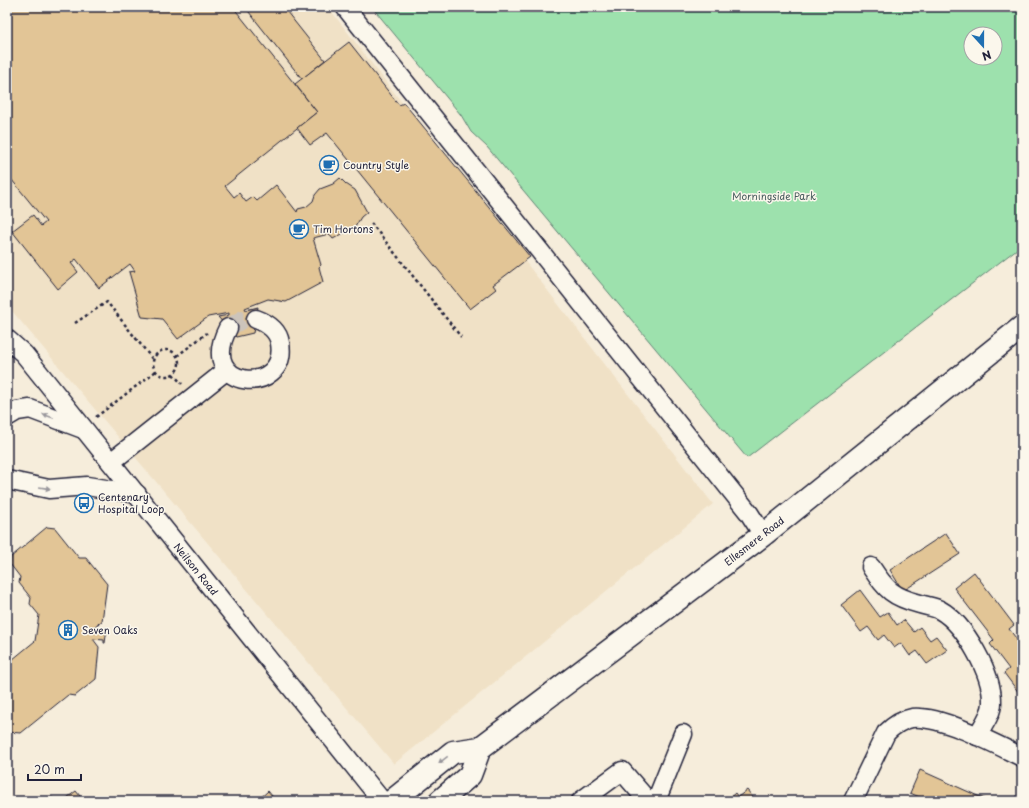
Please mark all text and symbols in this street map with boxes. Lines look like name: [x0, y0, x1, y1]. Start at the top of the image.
north arrow: [963, 26, 1003, 66]
text: N: [979, 46, 994, 65]
cafe icon: Country Style: [318, 154, 340, 176]
place label: Country Style: [343, 157, 409, 172]
park label: Morningside Park: [732, 188, 816, 203]
cafe icon: Tim Hortons: [288, 218, 310, 240]
place label: Tim Hortons: [313, 221, 374, 236]
one-way arrow: [41, 412, 53, 418]
one-way arrow: [39, 485, 51, 491]
place label: Centenary Hospital Loop: [98, 489, 164, 516]
bus stop icon: Centenary Hospital Loop: [73, 492, 95, 514]
street label: Ellesmere Road: [721, 512, 787, 569]
street label: Neilson Road: [171, 539, 222, 598]
building icon: Seven Oaks: [57, 619, 79, 641]
place label: Seven Oaks: [82, 622, 138, 637]
one-way arrow: [438, 755, 449, 764]
scale bar: [28, 756, 81, 782]
text: 20 m: [34, 760, 65, 778]

